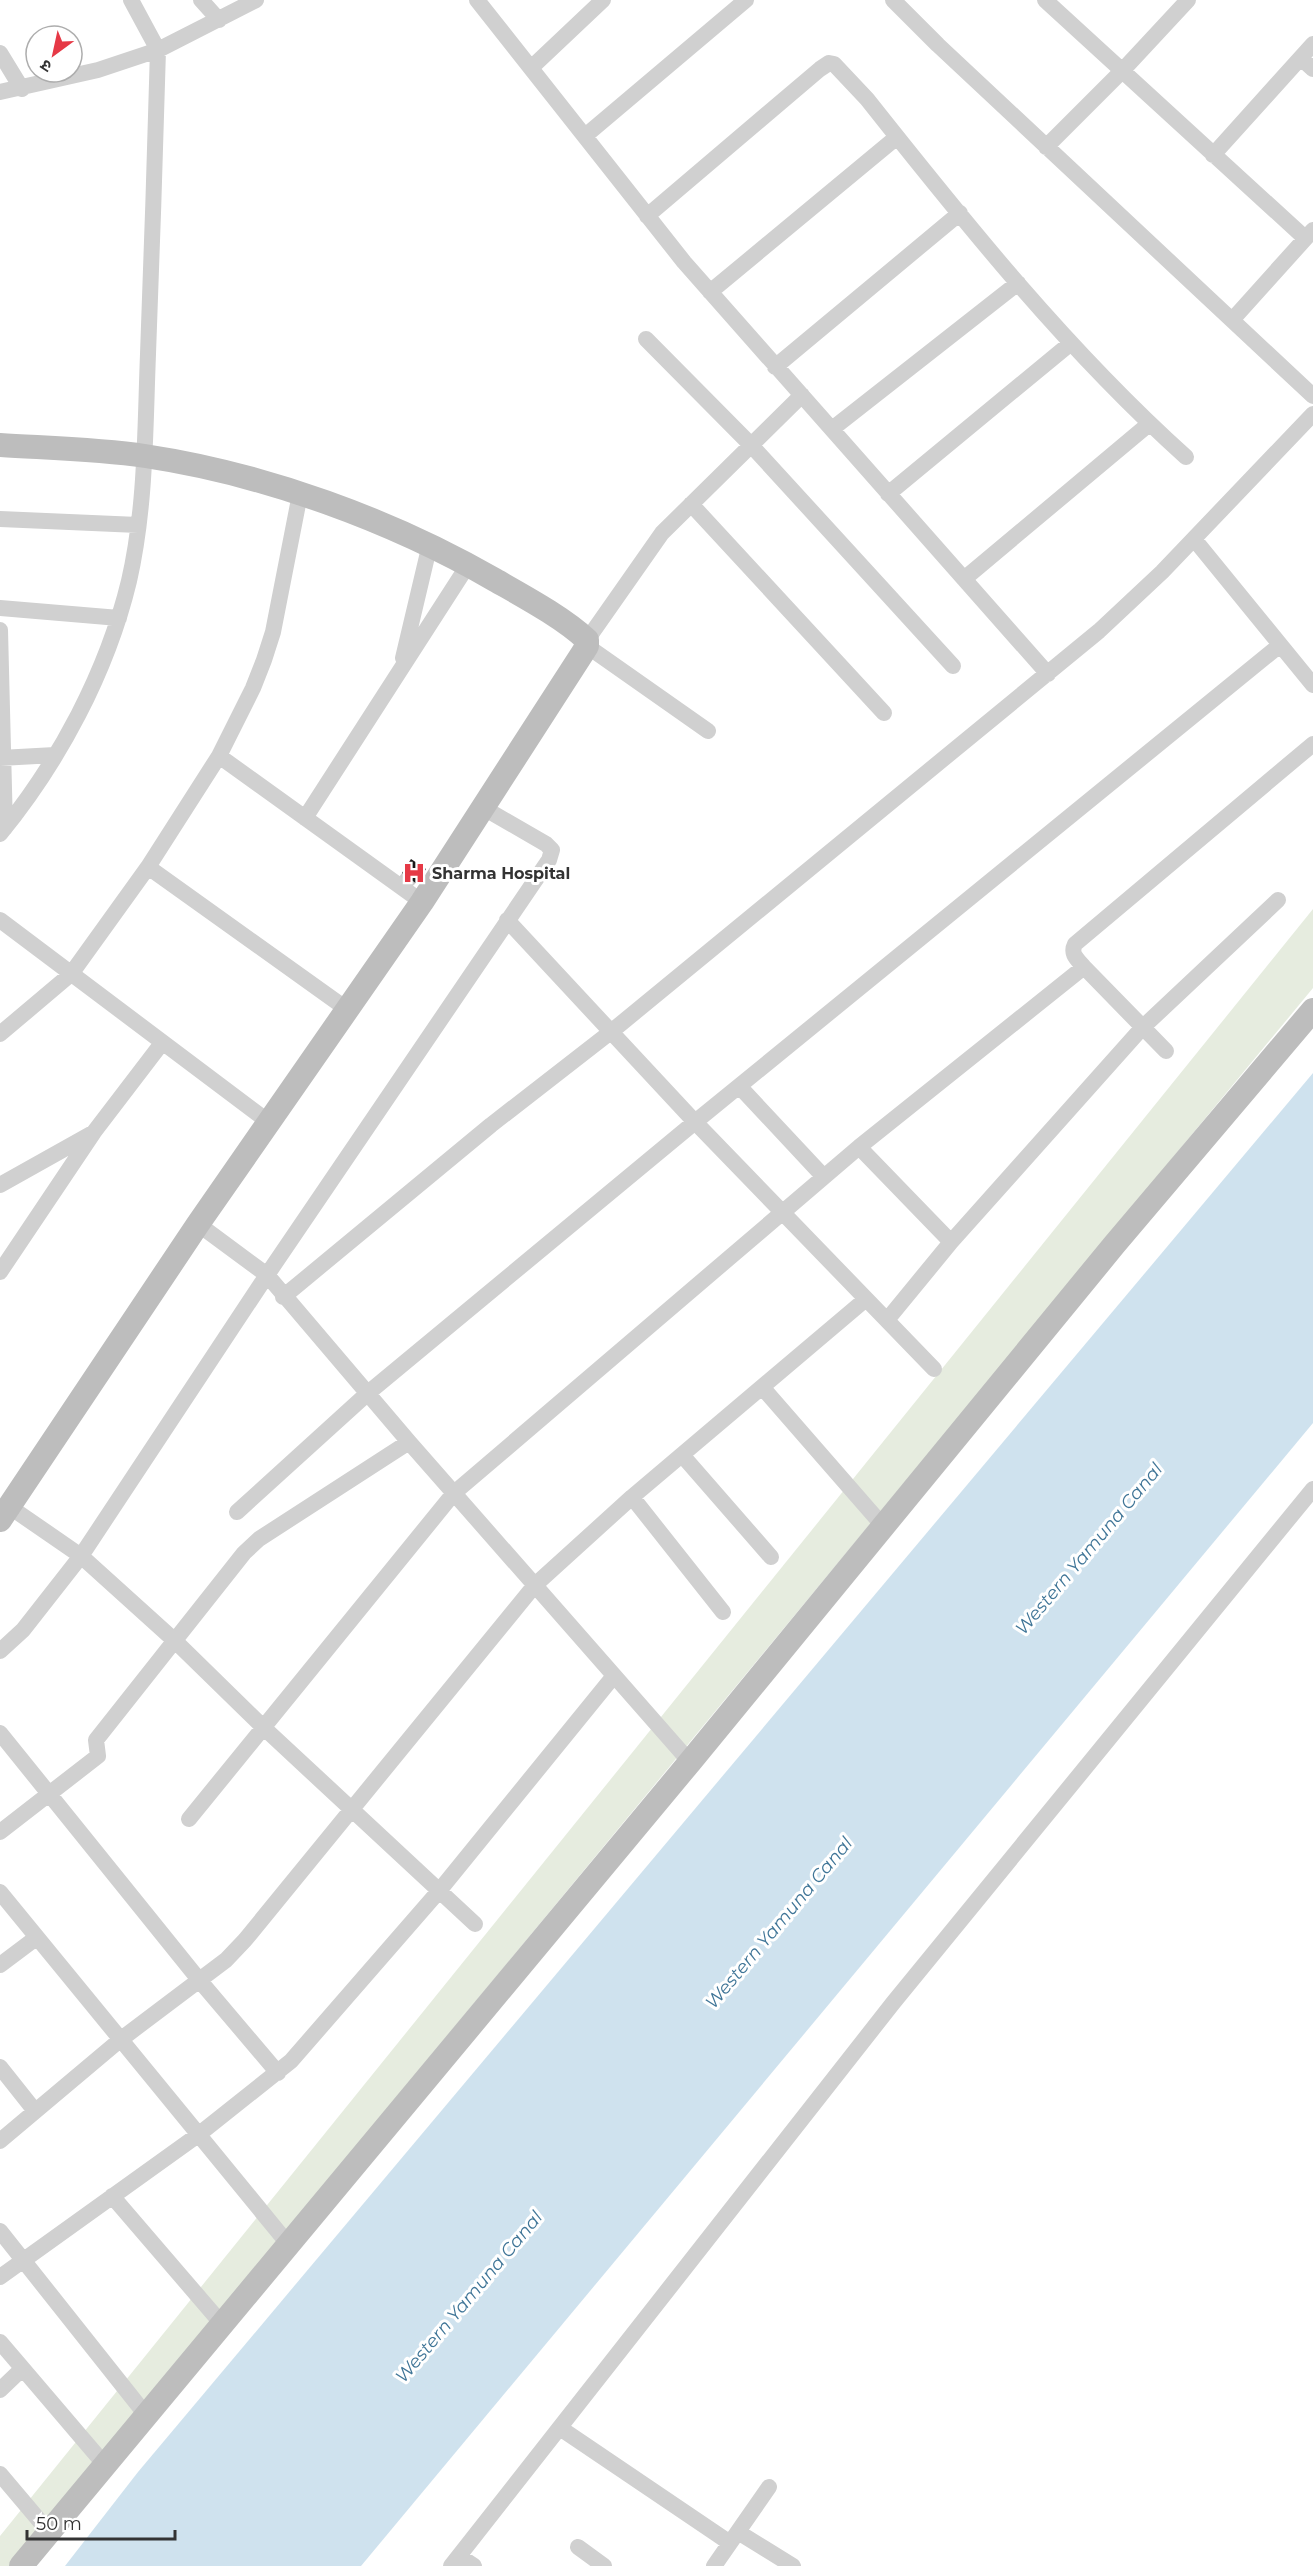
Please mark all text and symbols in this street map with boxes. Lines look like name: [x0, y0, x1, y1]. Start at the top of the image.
north arrow: [24, 24, 84, 84]
text: उ: [36, 55, 55, 77]
hospital icon: Sharma Hospital: [401, 860, 427, 886]
place label: Sharma Hospital: [432, 864, 570, 883]
water label: Western Yamuna Canal: [1011, 1459, 1167, 1639]
water label: Western Yamuna Canal: [701, 1833, 857, 2013]
water label: Western Yamuna Canal: [391, 2207, 547, 2387]
scale bar: [27, 2503, 176, 2541]
text: 50 m: [36, 2513, 82, 2535]

